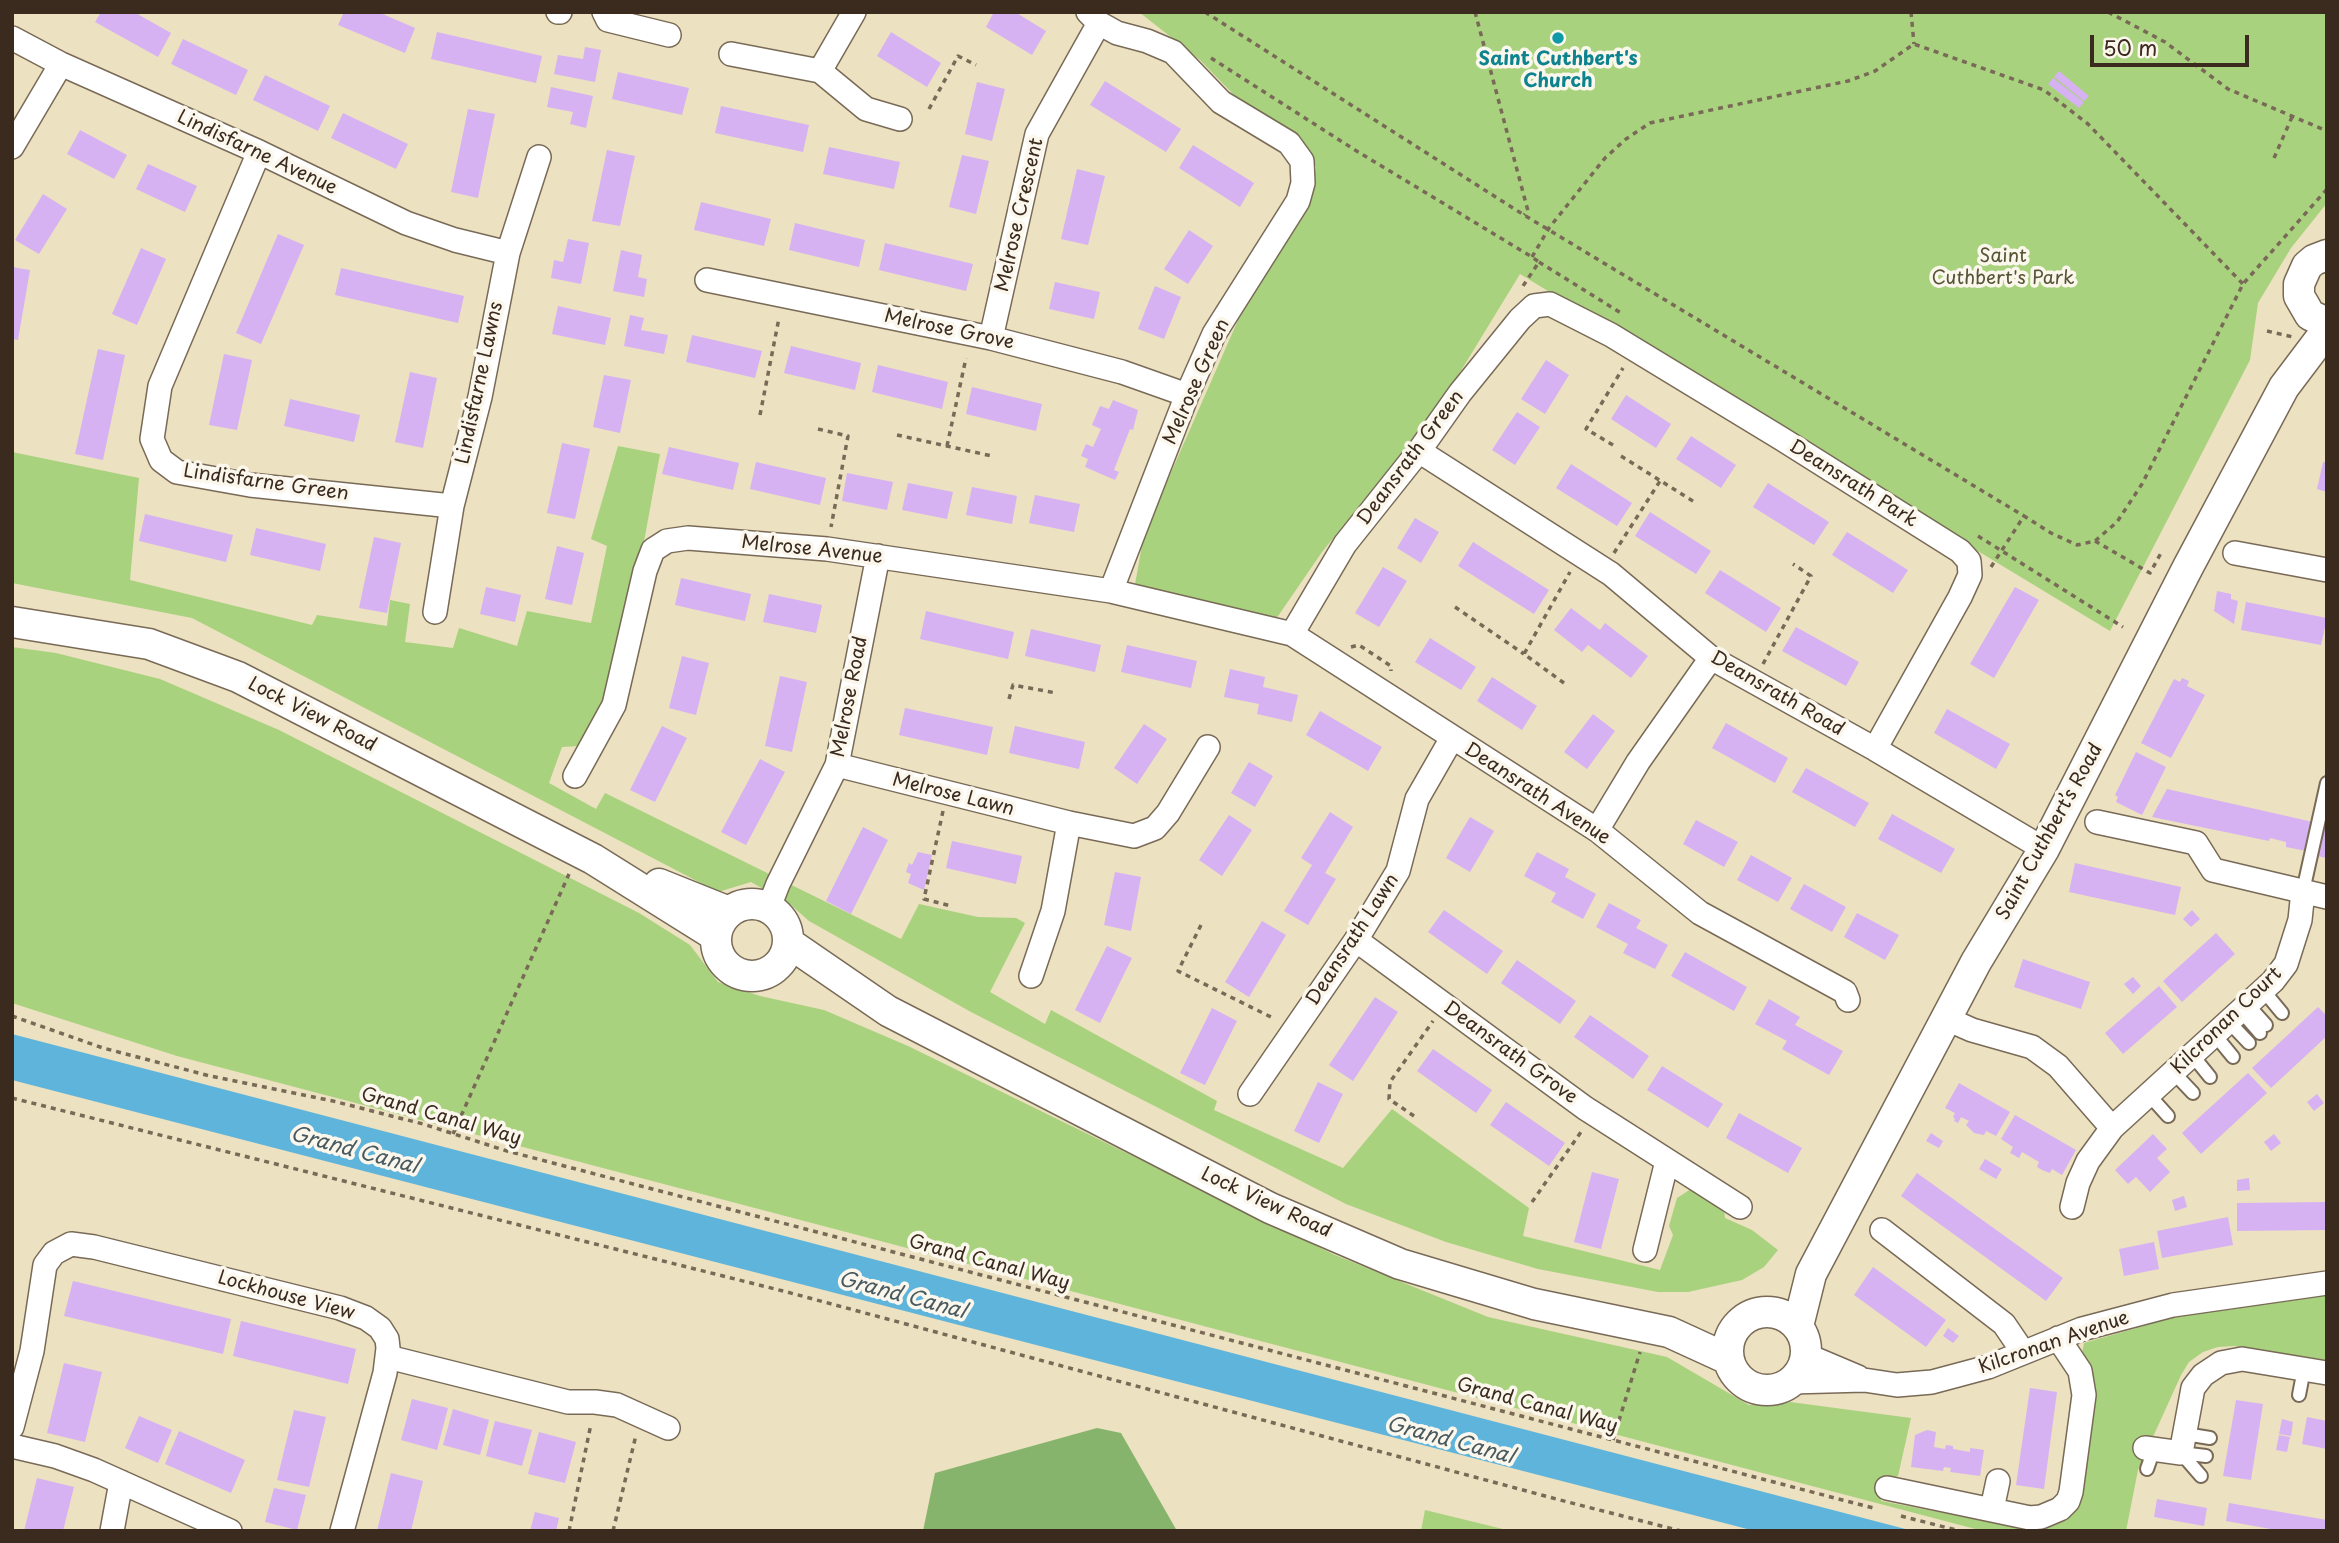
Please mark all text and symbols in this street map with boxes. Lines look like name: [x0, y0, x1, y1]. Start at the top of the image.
scale bar: [2094, 21, 2253, 65]
marker: Saint Cuthbert's Church: [1550, 30, 1566, 46]
text: 50 m: [2103, 31, 2157, 63]
place label: Saint Cuthbert's Church: [1479, 49, 1637, 93]
street label: Lindisfarne Avenue: [173, 106, 341, 200]
street label: Melrose Crescent: [991, 136, 1049, 294]
park label: Saint Cuthbert's Park: [1931, 246, 2075, 290]
street label: Lindisfarne Lawns: [452, 300, 508, 466]
street label: Melrose Grove: [882, 305, 1016, 355]
street label: Melrose Green: [1159, 316, 1235, 448]
street label: Deansrath Green: [1353, 386, 1469, 530]
street label: Deansrath Park: [1785, 435, 1921, 533]
street label: Lindisfarne Green: [182, 460, 350, 506]
street label: Melrose Avenue: [740, 531, 884, 569]
street label: Melrose Road: [827, 634, 873, 760]
street label: Deansrath Road: [1706, 646, 1848, 742]
street label: Lock View Road: [244, 673, 380, 757]
street label: Deansrath Avenue: [1460, 738, 1614, 850]
street label: Saint Cuthbert’s Road: [1992, 740, 2108, 924]
street label: Melrose Lawn: [890, 769, 1016, 821]
street label: Deansrath Lawn: [1302, 870, 1404, 1010]
street label: Kilcronan Court: [2167, 963, 2287, 1079]
street label: Deansrath Grove: [1439, 997, 1581, 1109]
street label: Grand Canal Way: [358, 1083, 524, 1151]
water label: Grand Canal: [287, 1122, 421, 1180]
street label: Lock View Road: [1197, 1163, 1335, 1243]
street label: Grand Canal Way: [906, 1231, 1072, 1295]
street label: Lockhouse View: [215, 1267, 357, 1325]
water label: Grand Canal: [835, 1267, 969, 1325]
street label: Kilcronan Avenue: [1976, 1307, 2132, 1379]
street label: Grand Canal Way: [1454, 1374, 1620, 1438]
water label: Grand Canal: [1383, 1412, 1517, 1470]

